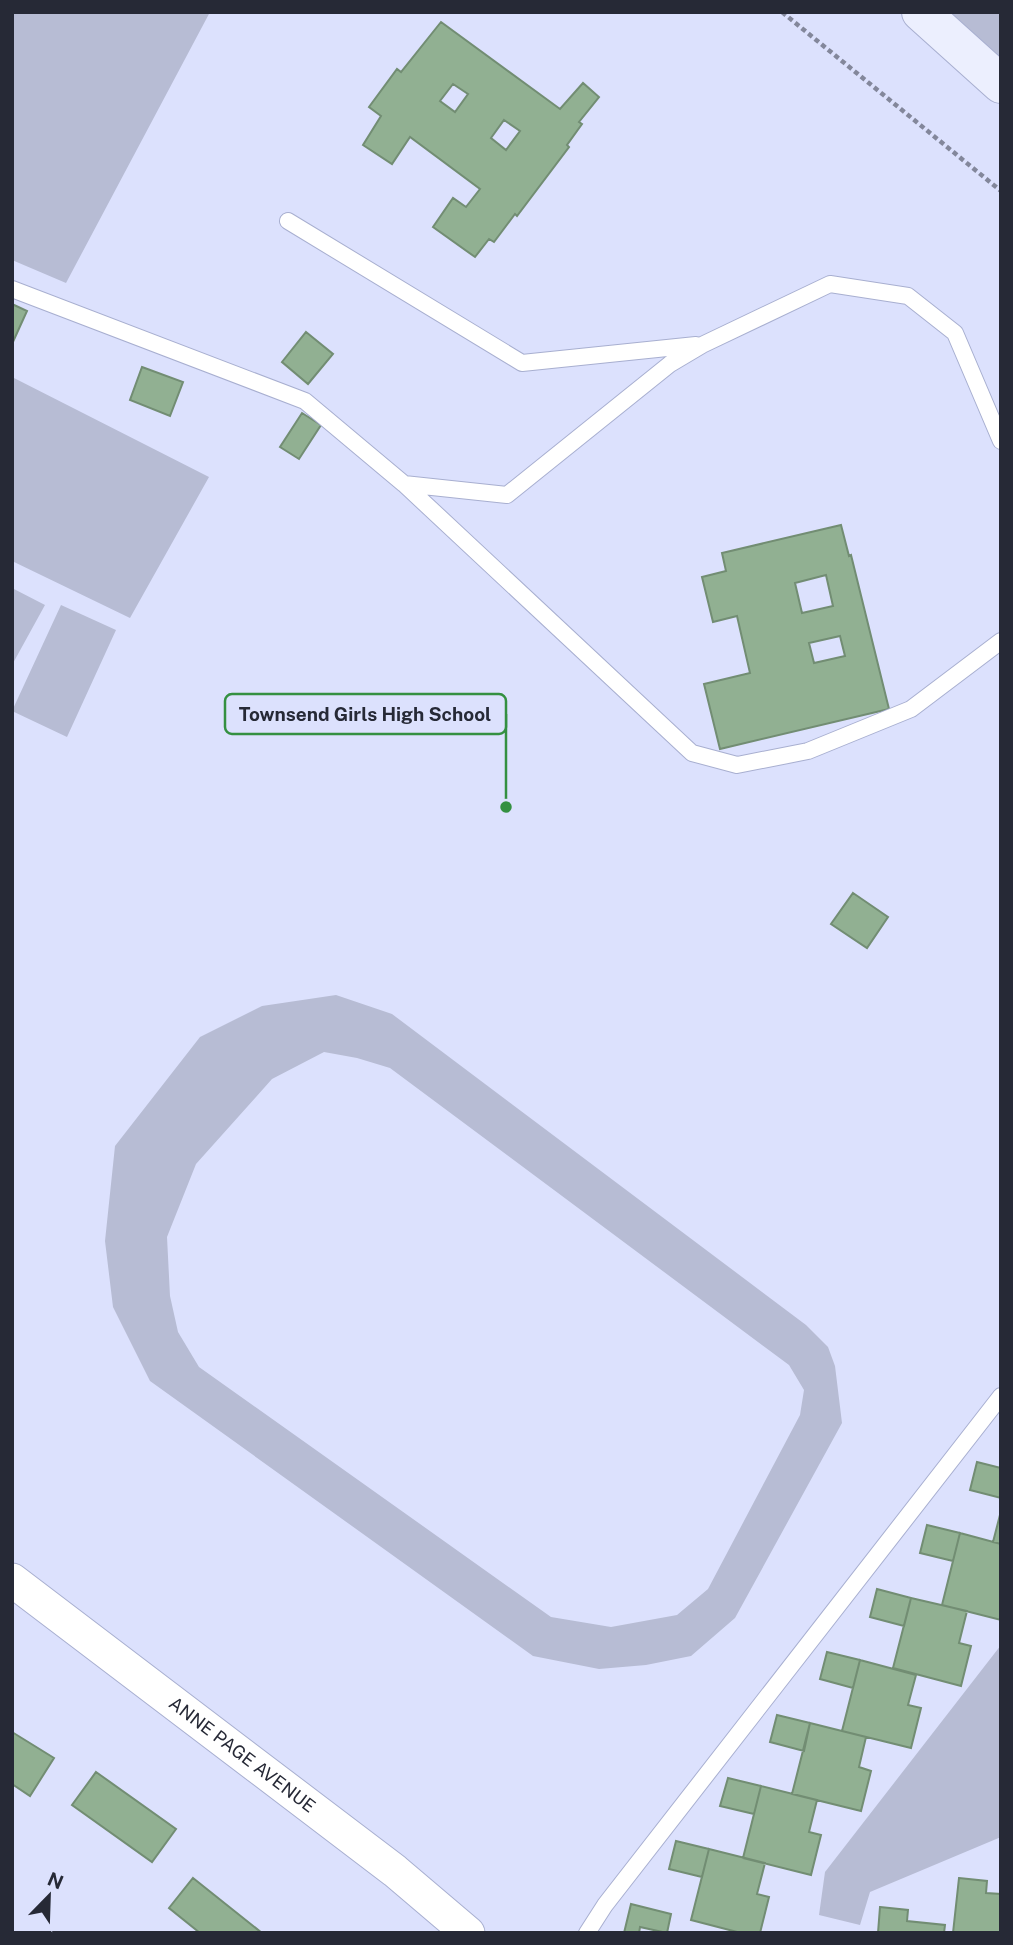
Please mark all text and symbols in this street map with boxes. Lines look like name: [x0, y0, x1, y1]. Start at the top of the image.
callout: Townsend Girls High School: [225, 694, 506, 734]
text: Townsend Girls High School: [239, 703, 491, 725]
street label: ANNE PAGE AVENUE: [165, 1692, 320, 1817]
north arrow: [14, 1861, 84, 1931]
text: N: [45, 1867, 67, 1893]

